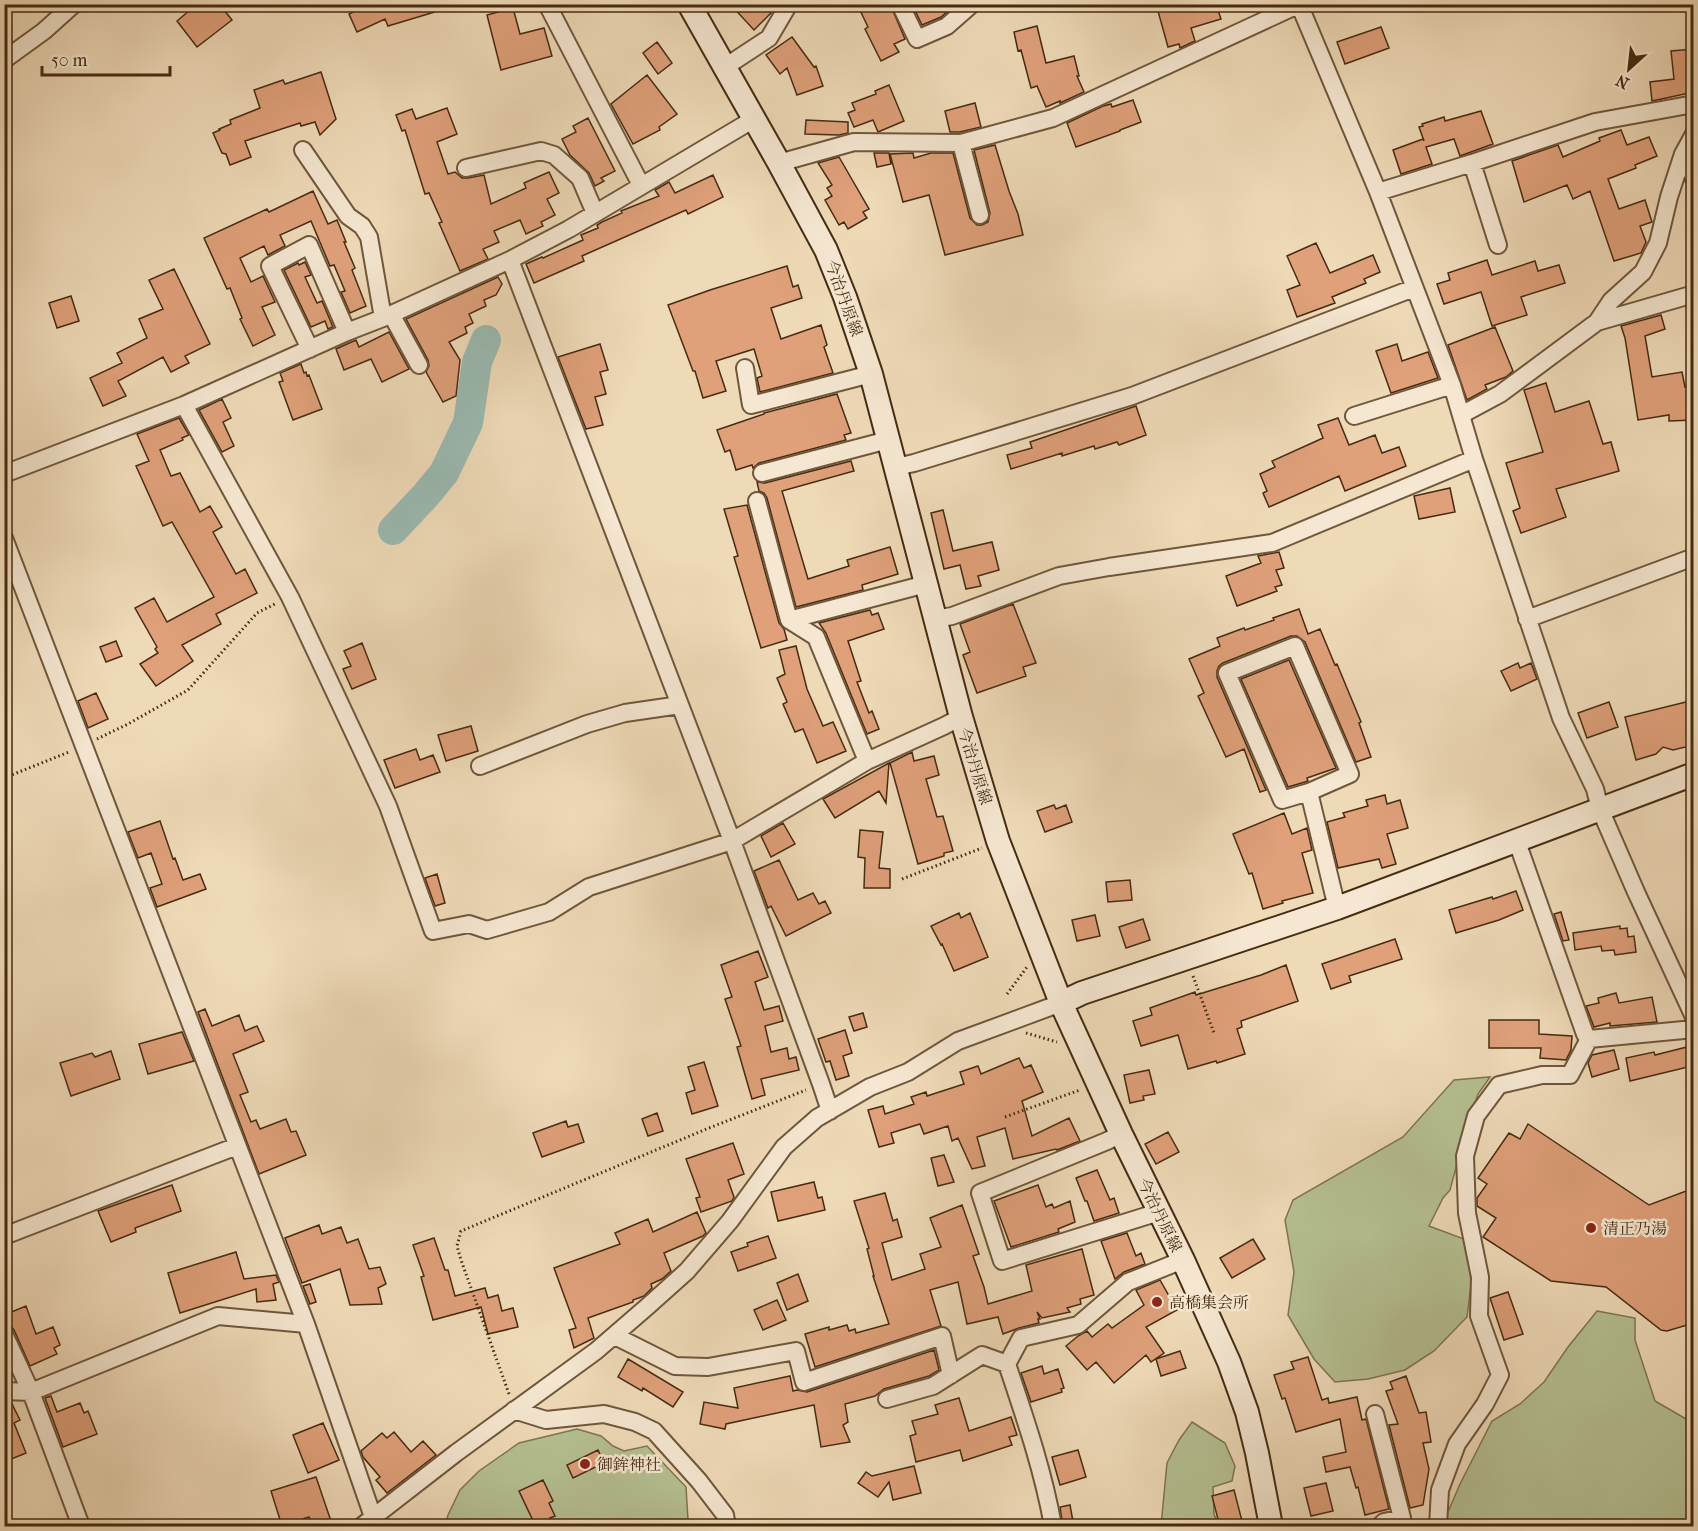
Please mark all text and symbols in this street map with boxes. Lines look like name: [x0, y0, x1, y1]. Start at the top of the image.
scale bar: [42, 39, 170, 77]
north arrow: [1599, 39, 1659, 99]
text: 50 m: [51, 50, 88, 71]
text: N: [1612, 70, 1632, 93]
street label: 今治丹原線: [821, 257, 867, 339]
street label: 今治丹原線: [954, 725, 996, 807]
street label: 今治丹原線: [1134, 1175, 1186, 1255]
place label: 清正乃湯: [1603, 1219, 1667, 1238]
marker: 清正乃湯: [1584, 1221, 1598, 1235]
place label: 高橋集会所: [1169, 1293, 1249, 1312]
marker: 高橋集会所: [1150, 1295, 1164, 1309]
place label: 御鉾神社: [597, 1455, 661, 1474]
marker: 御鉾神社: [578, 1457, 592, 1471]

